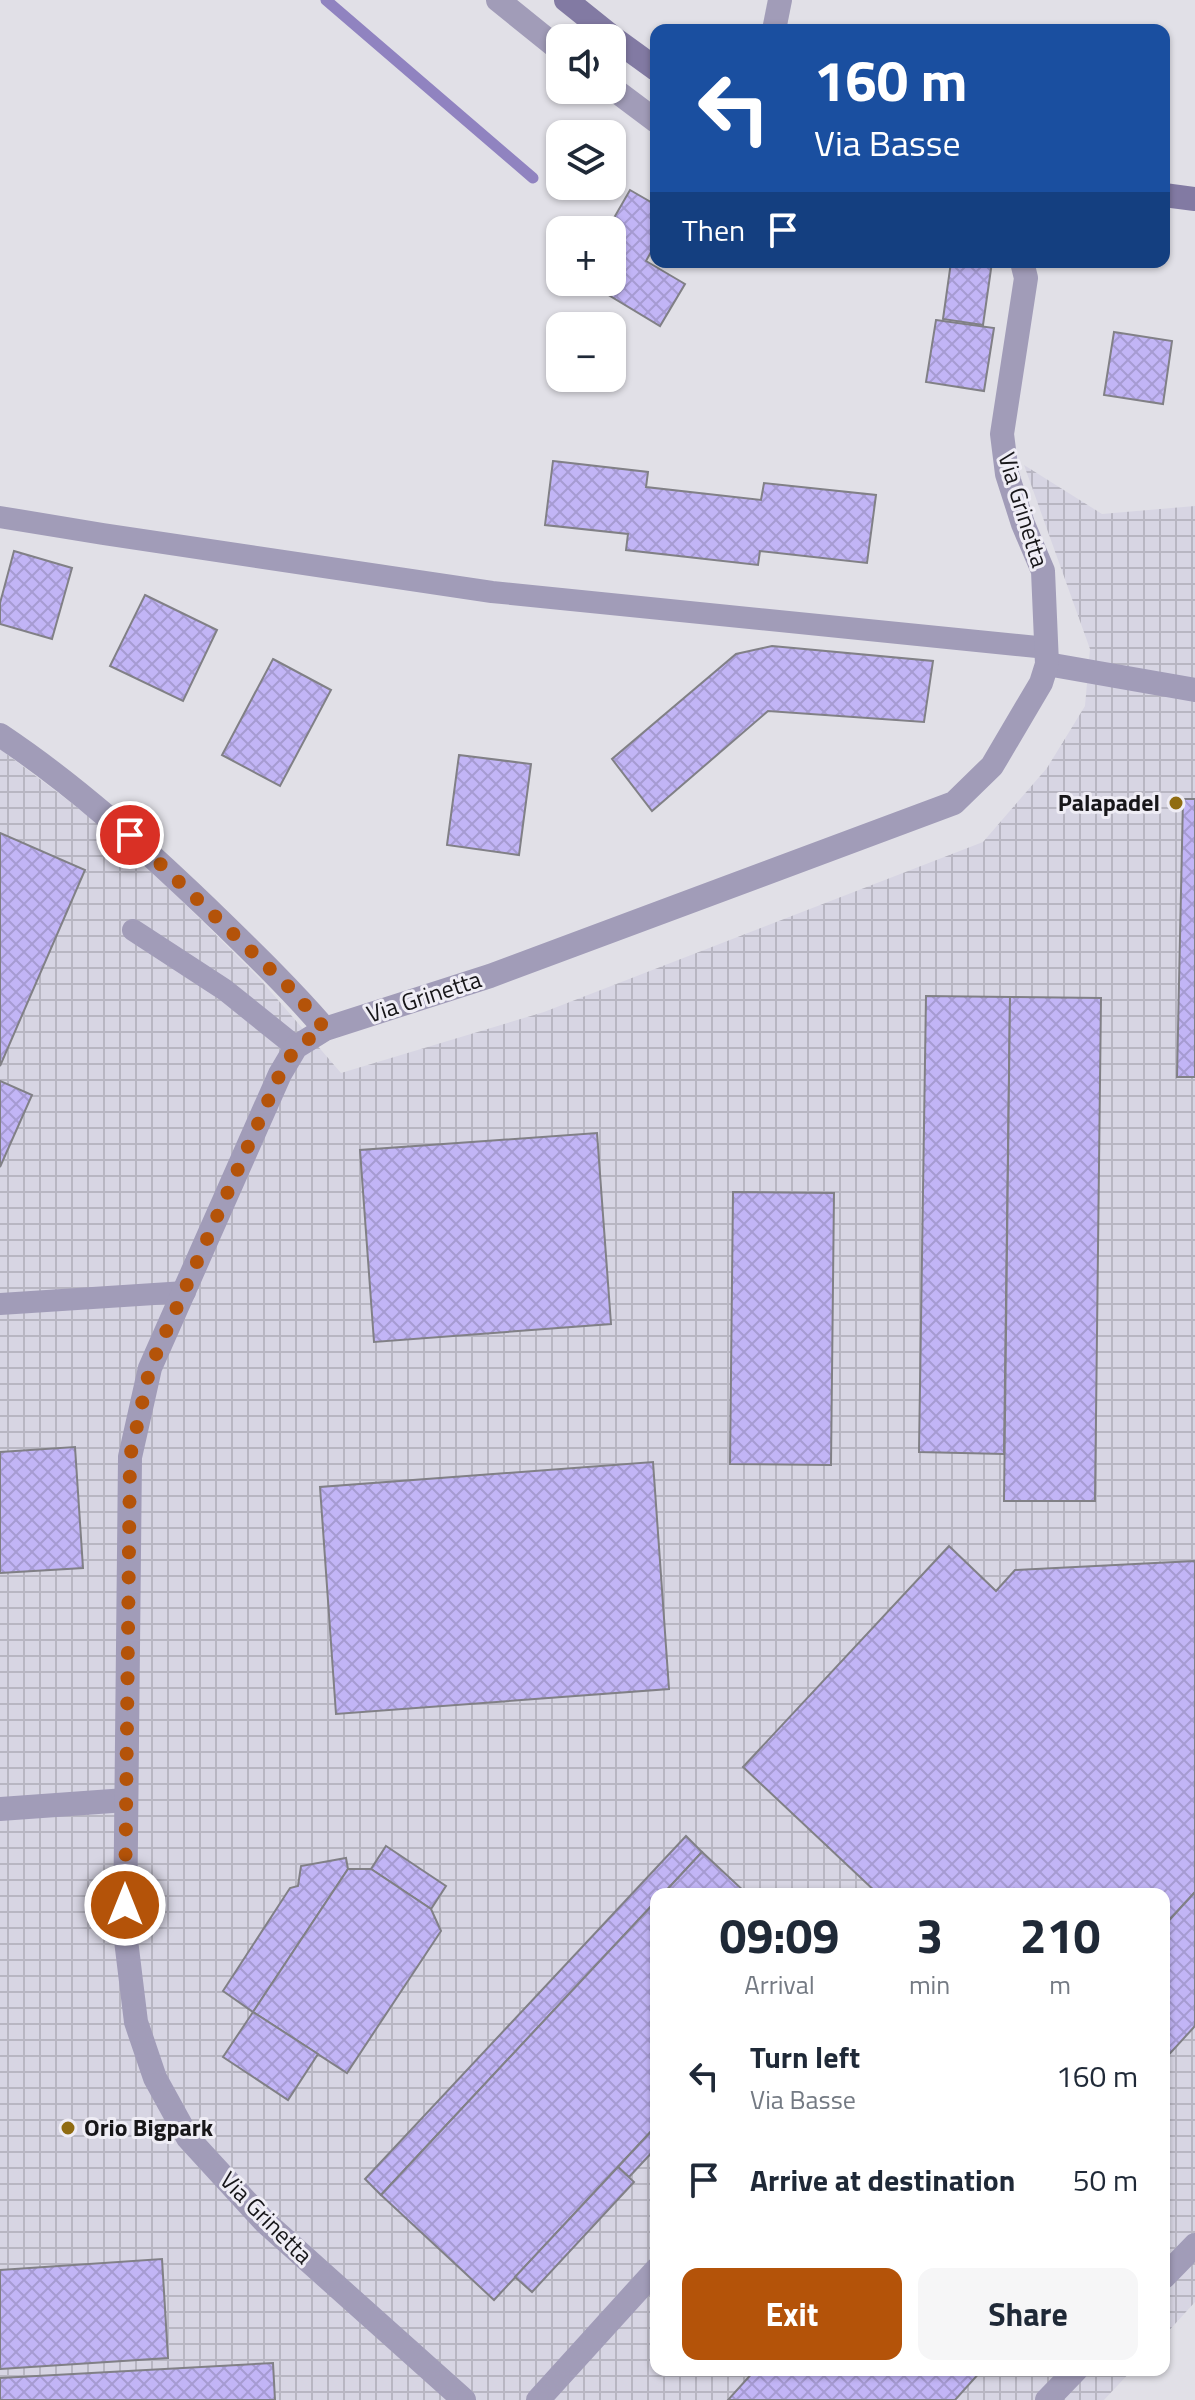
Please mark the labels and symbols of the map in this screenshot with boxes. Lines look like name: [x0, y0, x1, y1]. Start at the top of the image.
street label: Via Grinetta: [989, 448, 1059, 572]
place label: Palapadel: [1058, 784, 1160, 820]
marker: Palapadel: [1167, 794, 1185, 812]
pin: [96, 801, 164, 869]
street label: Via Grinetta: [362, 961, 486, 1032]
position arrow: [83, 1863, 167, 1947]
place label: Orio Bigpark: [84, 2109, 214, 2145]
marker: Orio Bigpark: [59, 2119, 77, 2137]
street label: Via Grinetta: [212, 2163, 321, 2272]

